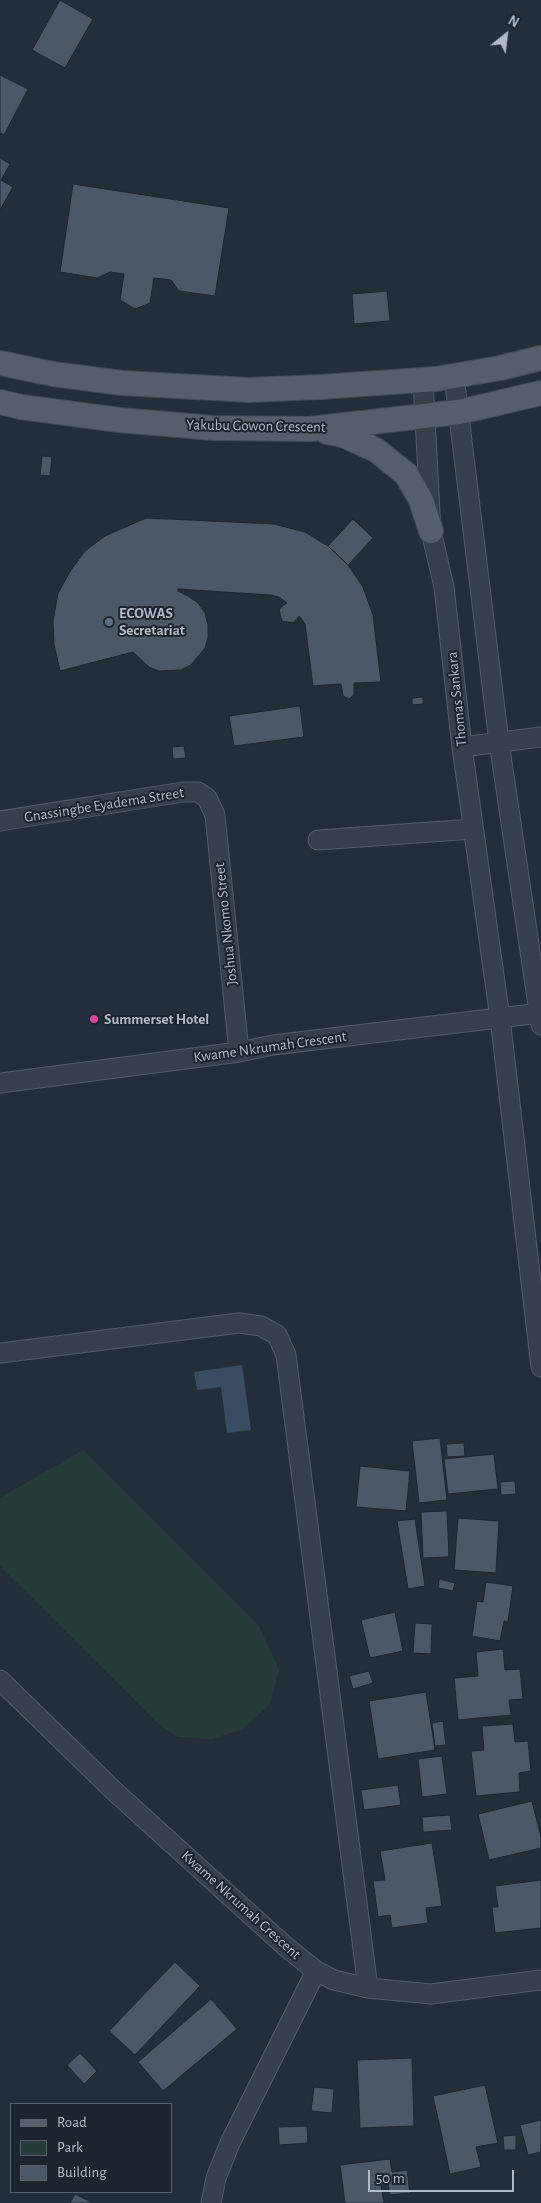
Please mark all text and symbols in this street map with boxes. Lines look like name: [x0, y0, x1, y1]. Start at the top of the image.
north arrow: [481, 10, 531, 60]
text: N: [506, 13, 521, 30]
street label: Yakubu Gowon Crescent: [186, 416, 326, 436]
place label: ECOWAS Secretariat: [119, 604, 185, 639]
marker: ECOWAS Secretariat: [103, 616, 115, 628]
street label: Thomas Sankara: [443, 651, 471, 747]
street label: Gnassingbe Eyadema Street: [23, 783, 185, 827]
street label: Joshua Nkomo Street: [211, 862, 241, 986]
place label: Summerset Hotel: [104, 1010, 209, 1028]
marker: Summerset Hotel: [88, 1013, 100, 1025]
street label: Kwame Nkrumah Crescent: [192, 1027, 348, 1067]
street label: Kwame Nkrumah Crescent: [178, 1847, 304, 1963]
legend: [10, 2103, 172, 2193]
text: Road: [57, 2115, 87, 2130]
text: Park: [57, 2140, 83, 2155]
scale bar: [371, 2160, 517, 2192]
text: Building: [57, 2165, 107, 2180]
text: 50 m: [376, 2171, 405, 2186]

